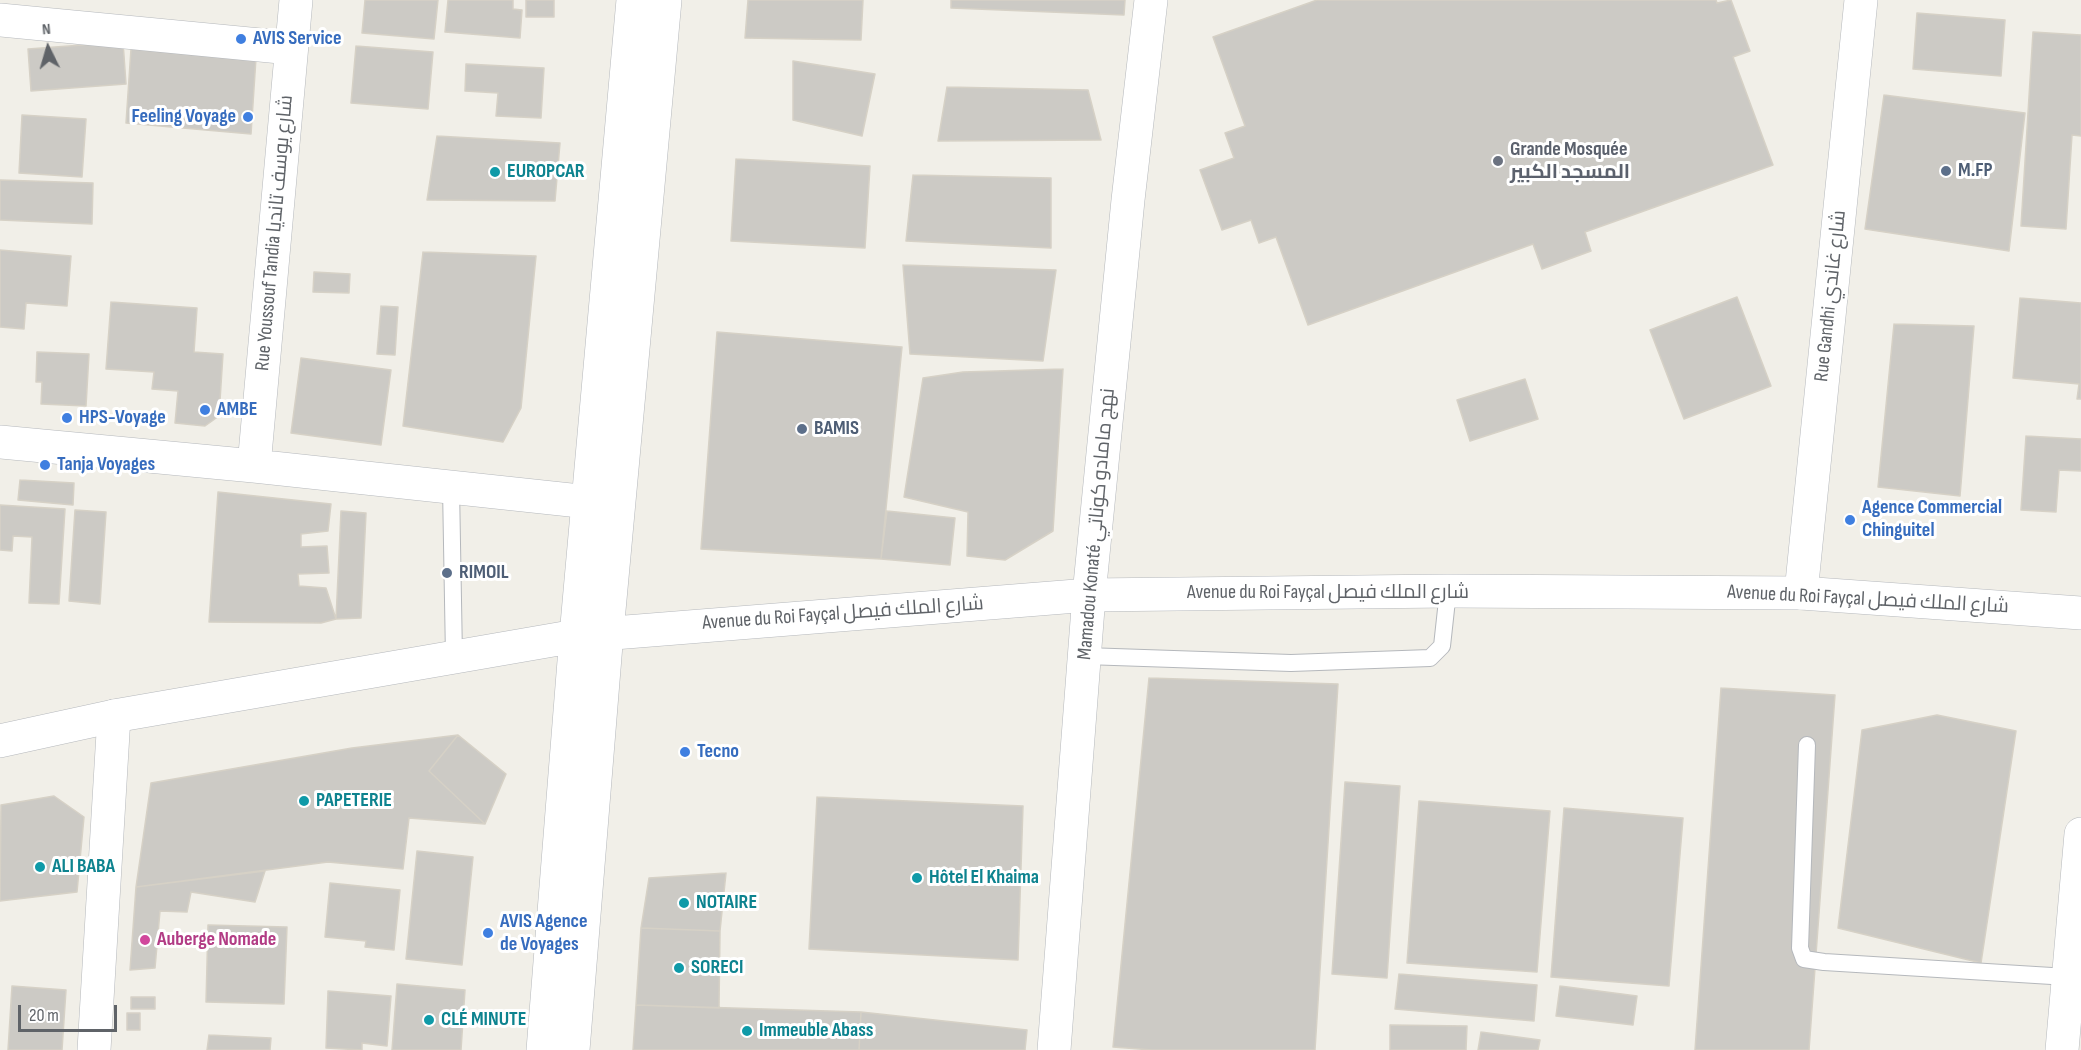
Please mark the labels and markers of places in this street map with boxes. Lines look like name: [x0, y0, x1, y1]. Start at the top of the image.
place label: AVIS Service: [253, 27, 341, 51]
marker: AVIS Service: [234, 32, 248, 46]
place label: Feeling Voyage: [131, 105, 236, 129]
marker: Feeling Voyage: [241, 110, 255, 124]
place label: Grande Mosquée المسجد الكبير: [1510, 138, 1630, 185]
marker: Grande Mosquée المسجد الكبير: [1491, 154, 1505, 168]
place label: M.FP: [1958, 159, 1993, 183]
place label: EUROPCAR: [507, 160, 585, 184]
marker: M.FP: [1939, 164, 1953, 178]
marker: EUROPCAR: [488, 165, 502, 179]
place label: AMBE: [217, 398, 257, 422]
marker: AMBE: [198, 403, 212, 417]
place label: HPS-Voyage: [79, 406, 166, 430]
marker: HPS-Voyage: [60, 411, 74, 425]
place label: BAMIS: [814, 417, 859, 441]
marker: BAMIS: [795, 422, 809, 436]
place label: Tanja Voyages: [57, 453, 155, 477]
marker: Tanja Voyages: [38, 458, 52, 472]
place label: Agence Commercial Chinguitel: [1862, 496, 2002, 543]
marker: Agence Commercial Chinguitel: [1843, 513, 1857, 527]
place label: RIMOIL: [459, 561, 509, 585]
marker: RIMOIL: [440, 566, 454, 580]
place label: Tecno: [697, 740, 739, 764]
marker: Tecno: [678, 745, 692, 759]
place label: PAPETERIE: [316, 789, 392, 813]
marker: PAPETERIE: [297, 794, 311, 808]
place label: ALI BABA: [52, 855, 115, 879]
marker: ALI BABA: [33, 860, 47, 874]
place label: Hôtel El Khaima: [929, 866, 1039, 890]
marker: Hôtel El Khaima: [910, 871, 924, 885]
place label: NOTAIRE: [696, 891, 757, 915]
marker: NOTAIRE: [677, 896, 691, 910]
place label: AVIS Agence de Voyages: [500, 910, 588, 957]
marker: AVIS Agence de Voyages: [481, 926, 495, 940]
place label: Auberge Nomade: [157, 928, 276, 952]
marker: Auberge Nomade: [138, 933, 152, 947]
place label: SORECI: [691, 956, 743, 980]
marker: SORECI: [672, 961, 686, 975]
place label: CLÉ MINUTE: [441, 1008, 526, 1032]
marker: CLÉ MINUTE: [422, 1013, 436, 1027]
place label: Immeuble Abass: [759, 1019, 873, 1043]
marker: Immeuble Abass: [740, 1024, 754, 1038]

